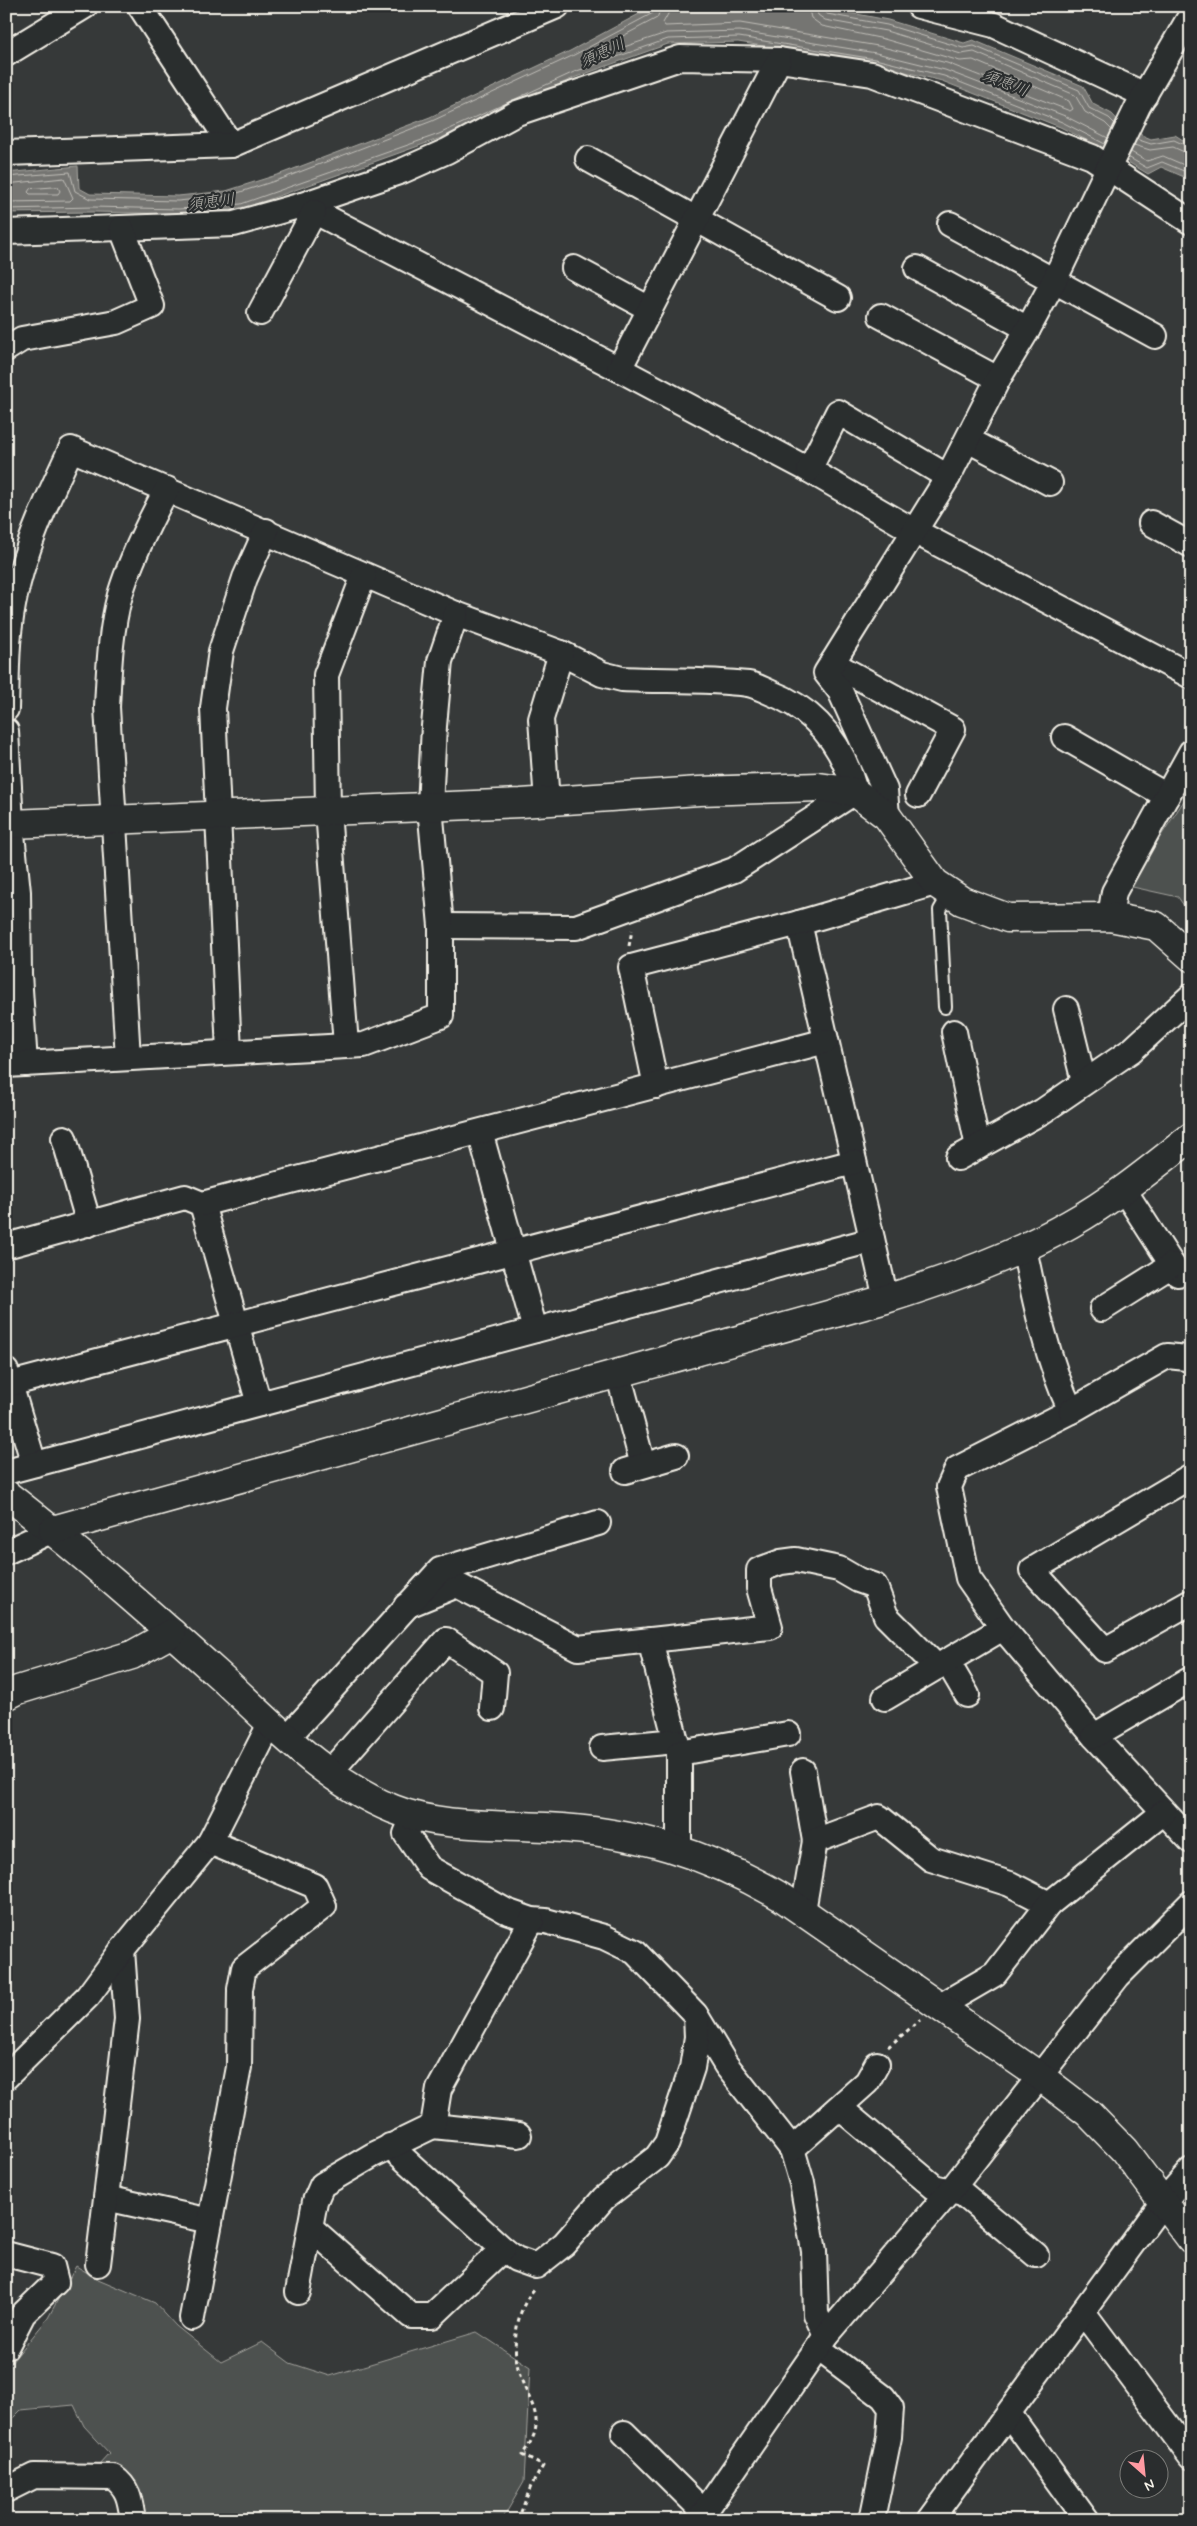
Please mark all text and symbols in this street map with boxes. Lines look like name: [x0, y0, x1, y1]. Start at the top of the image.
water label: 須恵川: [576, 34, 629, 73]
water label: 須恵川: [979, 65, 1032, 102]
water label: 須恵川: [186, 189, 236, 216]
north arrow: [1120, 2448, 1170, 2498]
text: N: [1141, 2475, 1158, 2495]

